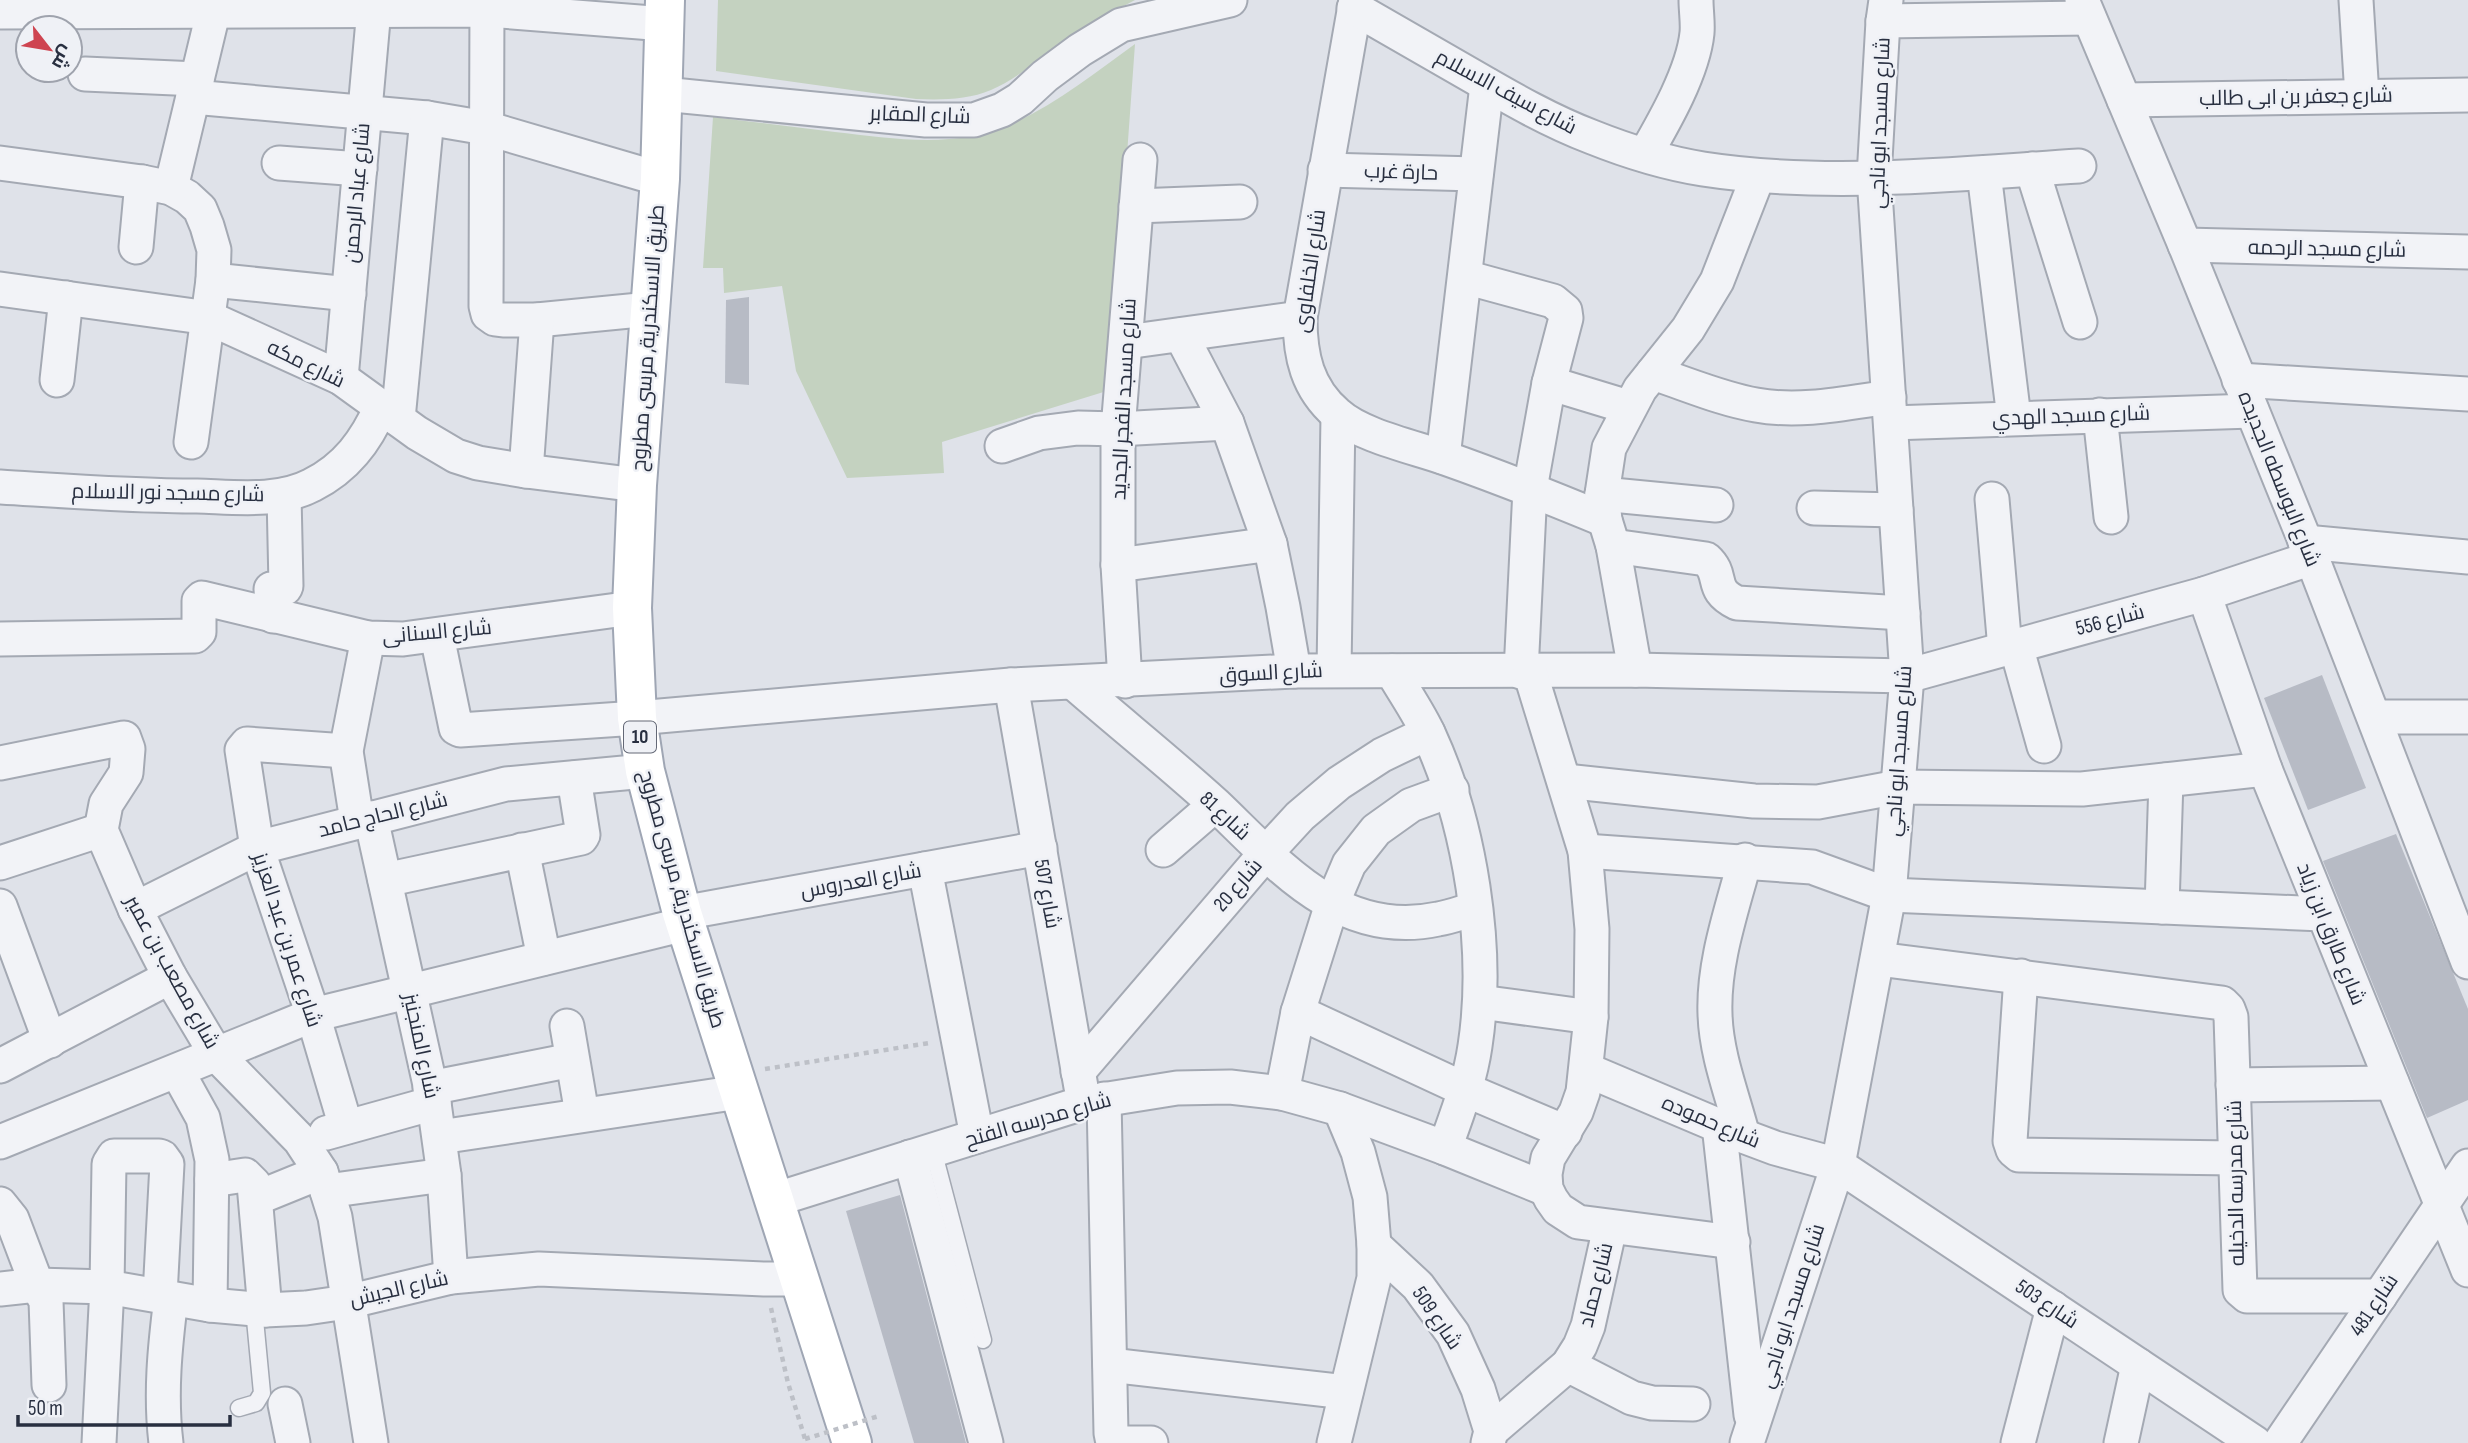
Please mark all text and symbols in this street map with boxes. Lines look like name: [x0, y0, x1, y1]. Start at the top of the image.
north arrow: [14, 14, 84, 84]
street label: شارع مسجد ابو ناجي: [1865, 37, 1898, 209]
text: ش: [46, 41, 78, 73]
street label: شارع سيف الاسلام: [1430, 44, 1581, 141]
street label: شارع جعفر بن ابى طالب: [2199, 83, 2393, 112]
street label: شارع المقابر: [868, 101, 971, 130]
street label: شارع عباد الرحمن: [338, 122, 377, 264]
street label: حارة غرب: [1363, 158, 1439, 186]
street label: طريق الاسكندرية, مرسى مطروح: [626, 204, 671, 472]
street label: شارع الخلفاوى: [1289, 208, 1332, 334]
street label: شارع مسجد الرحمه: [2248, 235, 2406, 264]
street label: شارع مسجد الفجر الجديد: [1106, 297, 1143, 501]
street label: شارع مكه: [263, 334, 349, 394]
street label: شارع البوسطه الجديده: [2232, 388, 2326, 571]
street label: شارع مسجد الهدي: [1992, 401, 2151, 434]
street label: شارع مسجد نور الاسلام: [71, 479, 265, 508]
street label: شارع 556: [2073, 599, 2147, 642]
street label: شارع السنانى: [381, 615, 493, 650]
street label: شارع السوق: [1219, 658, 1324, 689]
street label: شارع مسجد ابو ناجي: [1881, 665, 1920, 838]
road number: 10: [624, 722, 656, 752]
street label: طريق الاسكندرية, مرسى مطروح: [632, 767, 731, 1031]
street label: شارع 81: [1194, 786, 1256, 847]
street label: شارع الحاج حامد: [316, 787, 450, 844]
street label: شارع عمر بن عبد العزيز: [246, 849, 327, 1031]
street label: شارع 20: [1208, 853, 1269, 917]
street label: شارع 507: [1028, 857, 1065, 931]
street label: شارع العدروس: [799, 858, 924, 905]
street label: شارع طارق ابن زياد: [2290, 859, 2371, 1009]
street label: شارع مصعب بن عمير: [118, 890, 225, 1054]
street label: شارع المنجنيز: [396, 990, 444, 1101]
street label: شارع مدرسه الفتح: [962, 1087, 1114, 1154]
street label: شارع حموده: [1658, 1090, 1764, 1155]
street label: شارع مدرسه الدخيله: [2222, 1100, 2251, 1266]
street label: شارع مسجد ابو ناجي: [1754, 1221, 1833, 1392]
street label: شارع حماد: [1573, 1240, 1620, 1330]
street label: شارع الجيش: [347, 1266, 451, 1313]
street label: شارع 481: [2344, 1269, 2405, 1341]
street label: شارع 503: [2010, 1274, 2083, 1335]
street label: شارع 509: [1406, 1282, 1467, 1355]
scale bar: [18, 1384, 229, 1428]
text: 50 m: [28, 1396, 63, 1421]

